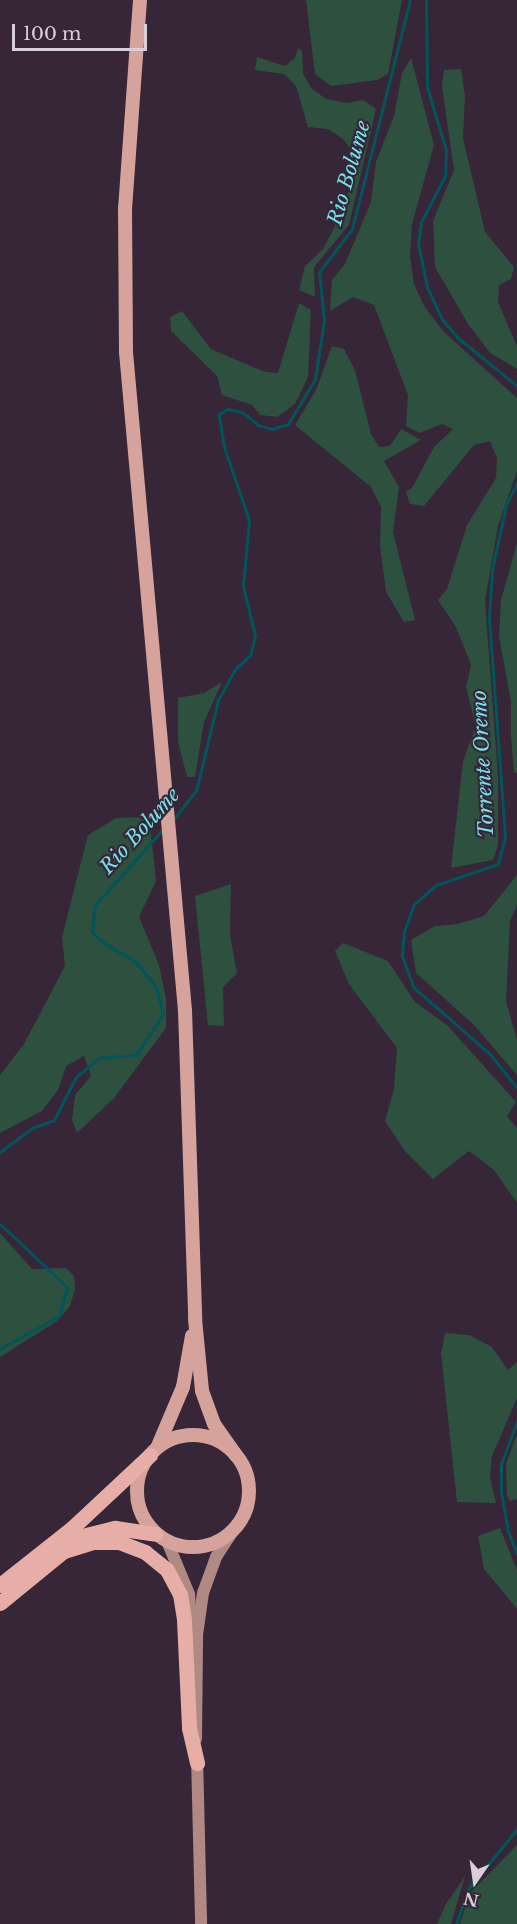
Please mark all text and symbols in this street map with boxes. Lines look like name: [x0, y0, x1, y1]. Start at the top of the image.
scale bar: [15, 12, 150, 50]
text: 100 m: [23, 23, 81, 45]
water label: Rio Bolume: [323, 118, 375, 228]
water label: Torrente Oremo: [467, 689, 499, 839]
water label: Rio Bolume: [95, 783, 185, 879]
north arrow: [445, 1852, 505, 1912]
text: N: [461, 1888, 481, 1911]

